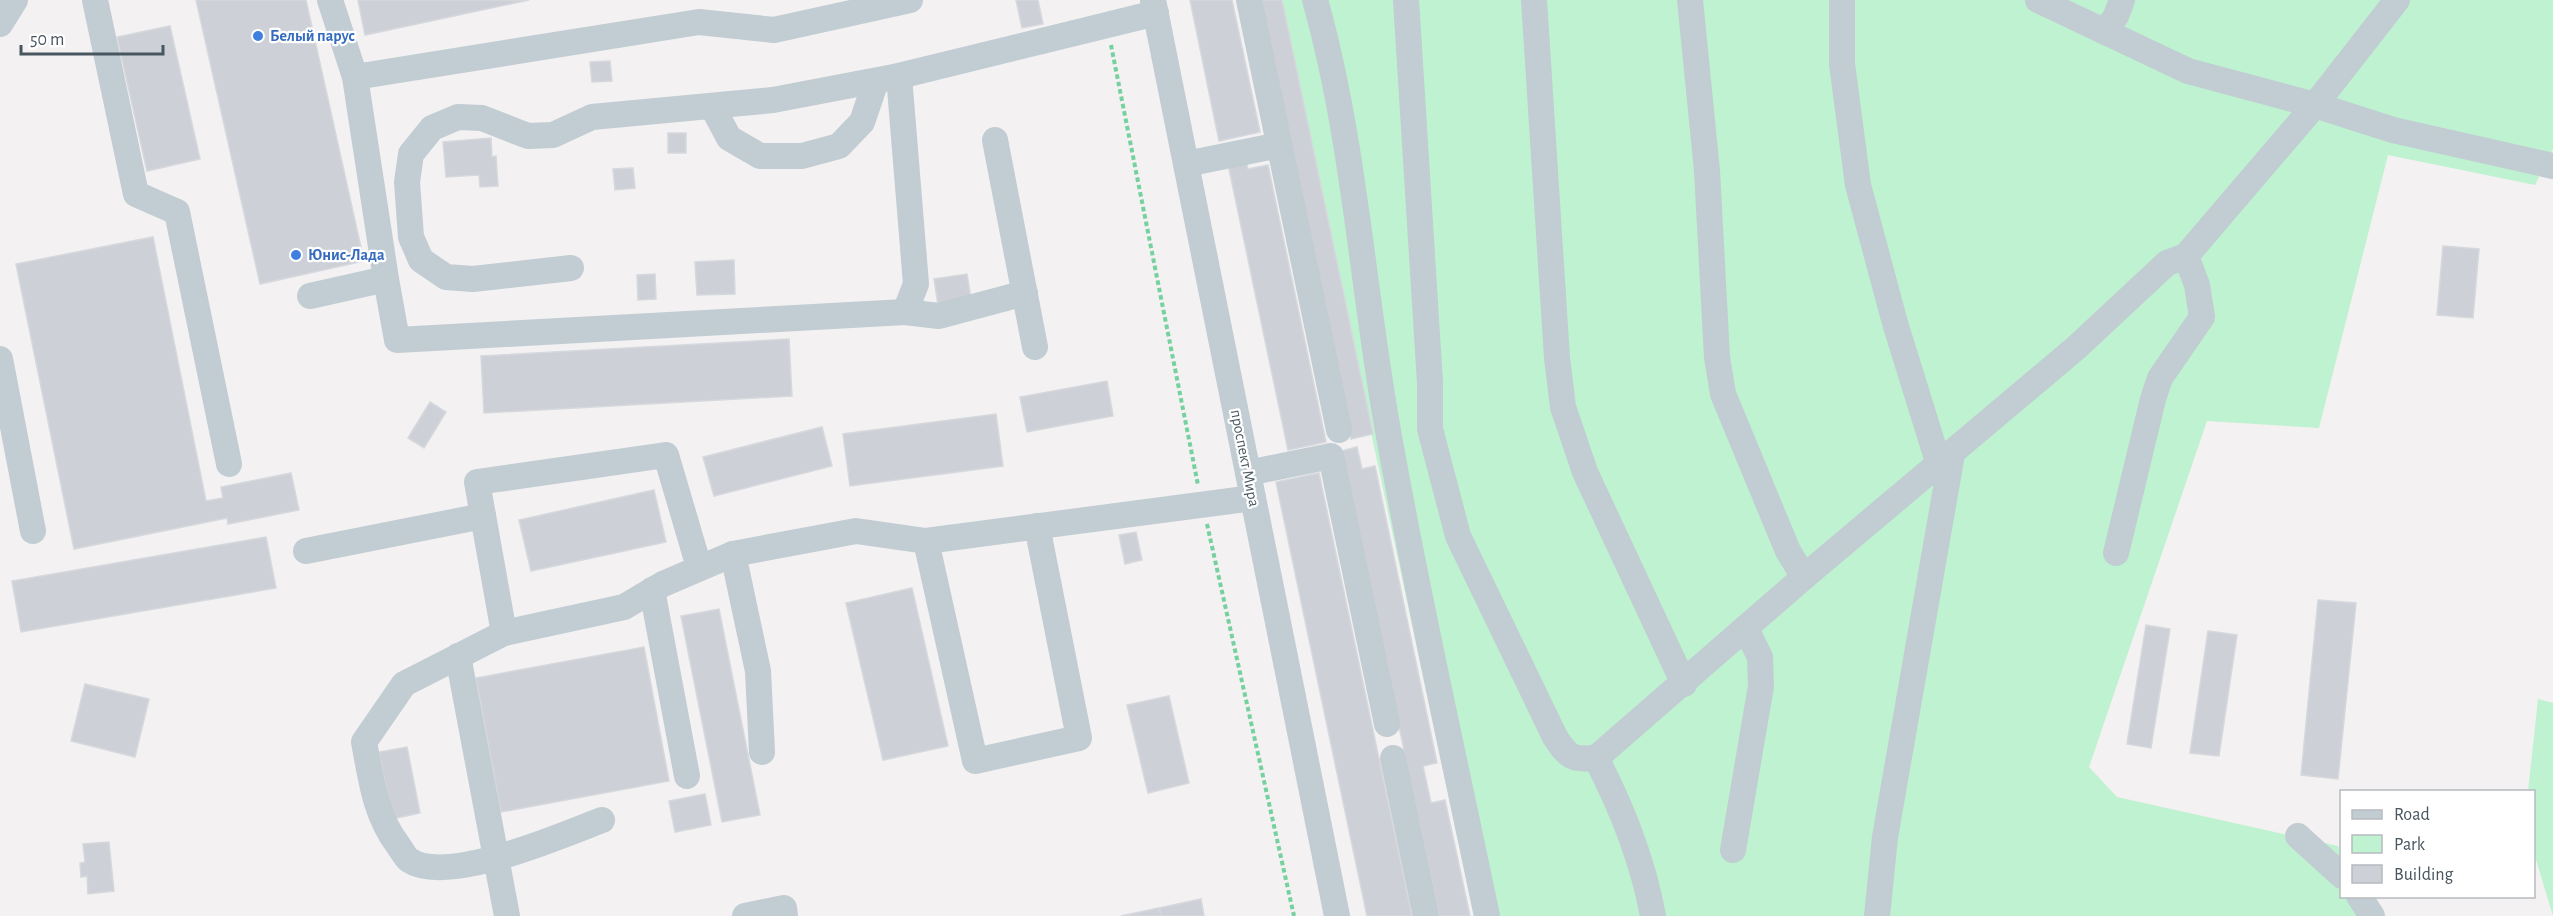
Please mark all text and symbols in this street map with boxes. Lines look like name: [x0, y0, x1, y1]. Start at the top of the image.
scale bar: [21, 18, 164, 56]
place label: Белый парус: [270, 28, 355, 45]
marker: Белый парус: [251, 29, 265, 43]
text: 50 m: [30, 31, 64, 49]
place label: Юнис-Лада: [308, 247, 385, 263]
marker: Юнис-Лада: [289, 248, 303, 262]
street label: проспект Мира: [1228, 408, 1262, 508]
legend: [2340, 790, 2535, 898]
text: Road: [2394, 806, 2430, 824]
text: Park: [2394, 836, 2426, 854]
text: Building: [2394, 866, 2454, 884]

